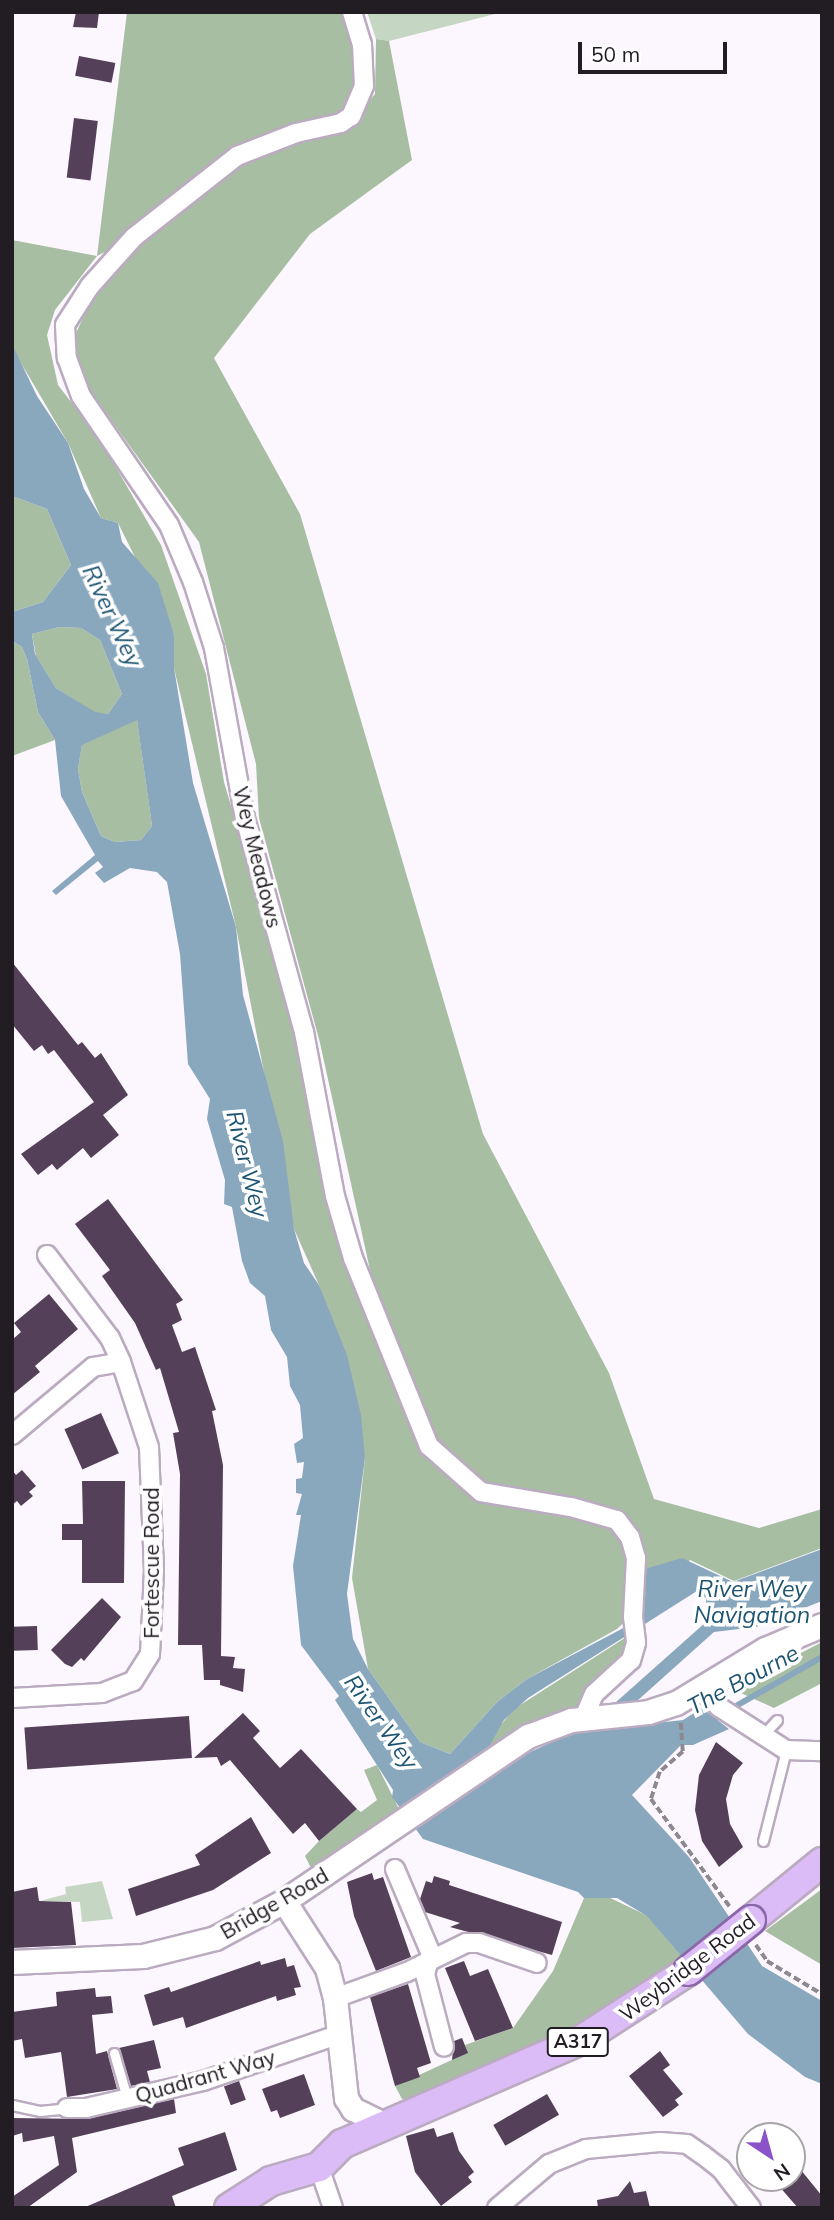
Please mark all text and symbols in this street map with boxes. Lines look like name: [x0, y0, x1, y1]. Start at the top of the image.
scale bar: [582, 28, 731, 72]
text: 50 m: [591, 41, 640, 67]
water label: River Wey: [76, 561, 148, 671]
street label: Wey Meadows: [228, 784, 288, 930]
water label: River Wey: [220, 1108, 274, 1220]
street label: Fortescue Road: [138, 1487, 164, 1639]
water label: River Wey Navigation: [694, 1575, 810, 1629]
water label: The Bourne: [683, 1639, 803, 1721]
water label: River Wey: [338, 1669, 424, 1775]
street label: Bridge Road: [215, 1862, 333, 1944]
street label: Weybridge Road: [614, 1908, 760, 2026]
road number: A317: [546, 2026, 610, 2058]
street label: Quadrant Way: [132, 2044, 278, 2108]
north arrow: [736, 2122, 806, 2192]
text: N: [769, 2158, 795, 2186]

